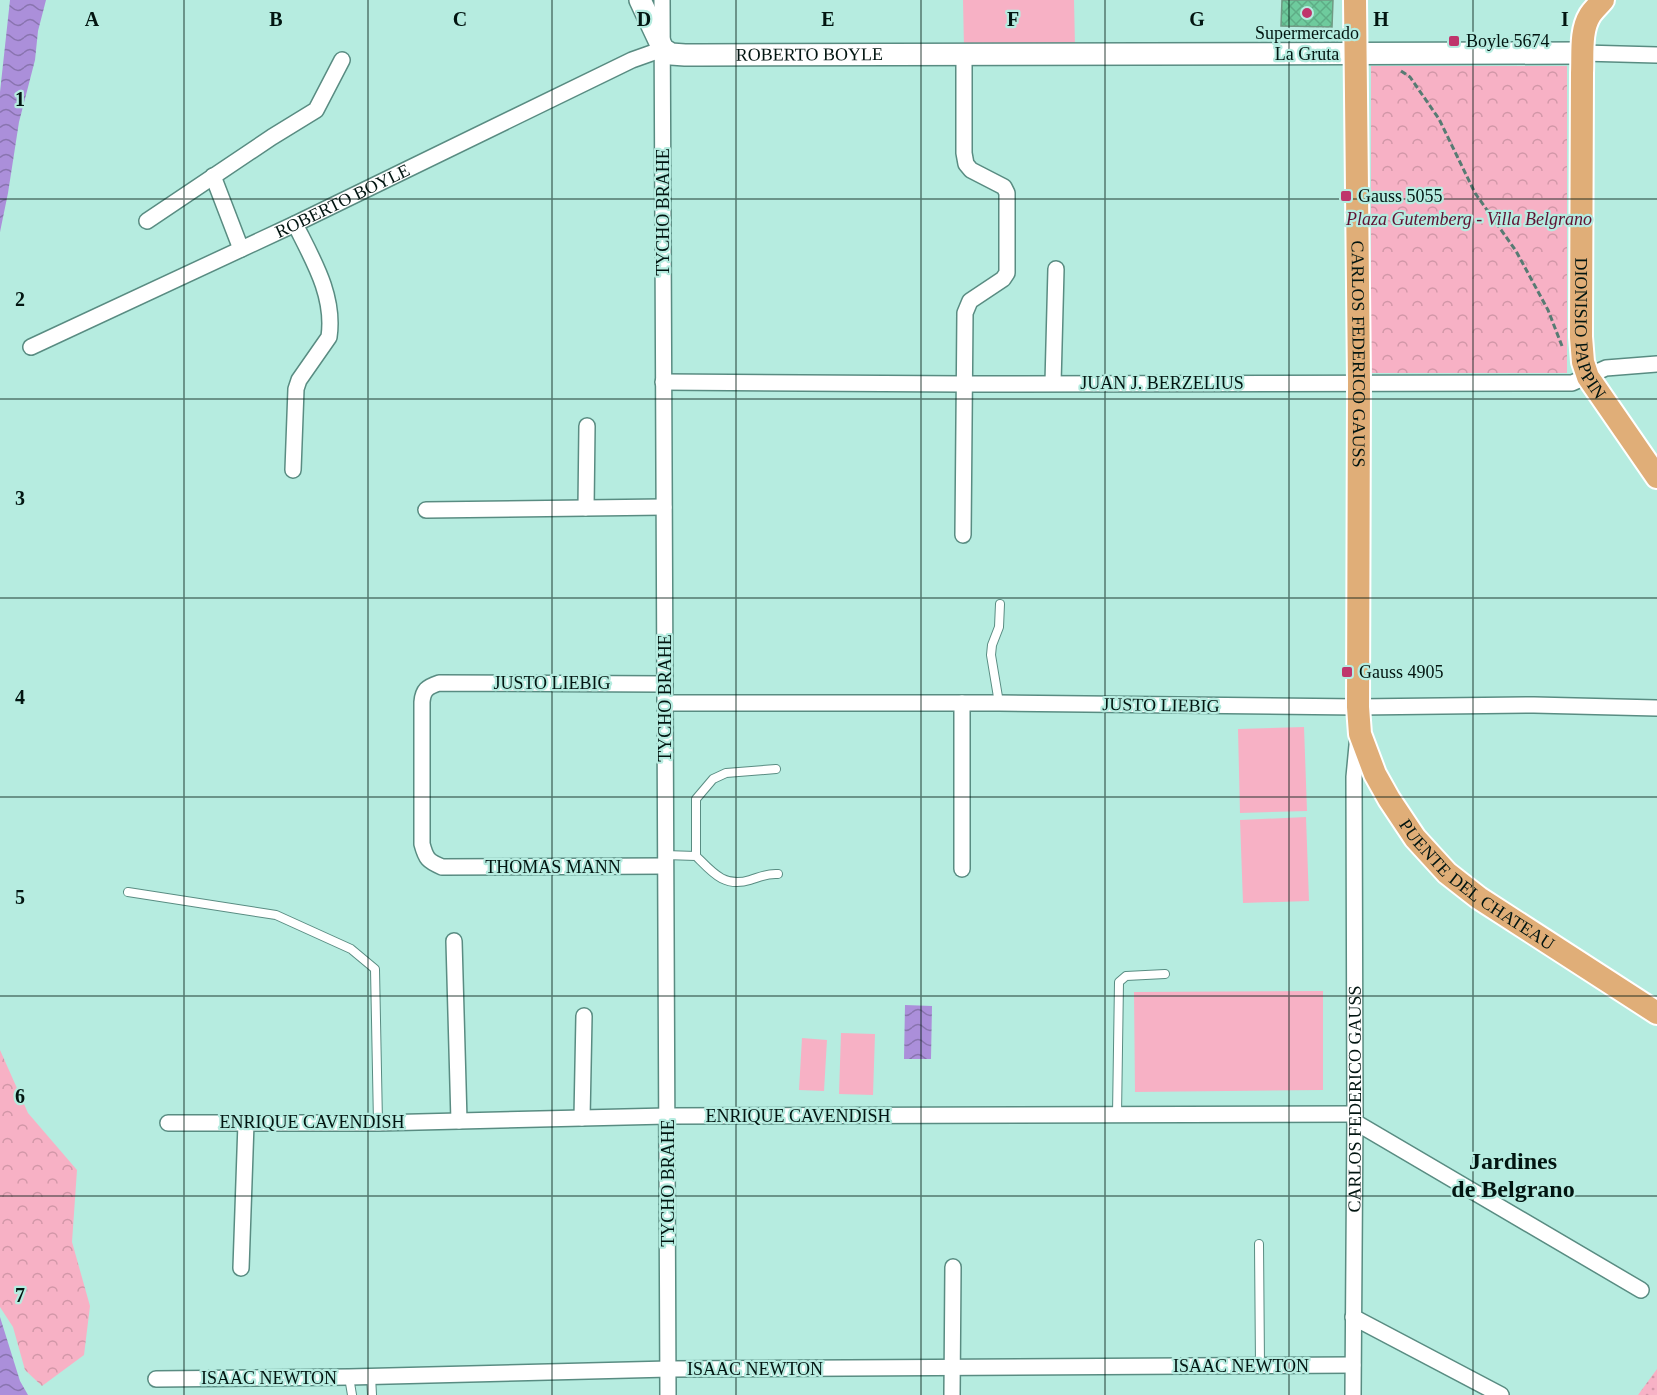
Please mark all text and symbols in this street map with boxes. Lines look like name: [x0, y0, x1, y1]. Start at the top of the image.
marker: Supermercado La Gruta: [1300, 6, 1314, 20]
text: A: [85, 8, 100, 30]
text: B: [269, 8, 283, 30]
text: C: [453, 8, 467, 30]
text: D: [637, 8, 651, 30]
text: E: [821, 8, 835, 30]
text: F: [1007, 8, 1019, 30]
text: G: [1189, 8, 1205, 30]
text: H: [1373, 8, 1389, 30]
text: I: [1561, 8, 1569, 30]
place label: Supermercado La Gruta: [1255, 23, 1359, 64]
place label: Boyle 5674: [1466, 31, 1550, 51]
marker: Boyle 5674: [1447, 34, 1461, 48]
street label: ROBERTO BOYLE: [736, 44, 883, 65]
text: 1: [15, 88, 25, 110]
street label: TYCHO BRAHE: [653, 148, 673, 276]
street label: ROBERTO BOYLE: [272, 160, 413, 242]
place label: Gauss 5055: [1358, 186, 1443, 206]
marker: Gauss 5055: [1339, 189, 1353, 203]
park label: Plaza Gutemberg - Villa Belgrano: [1345, 209, 1592, 229]
street label: CARLOS FEDERICO GAUSS: [1348, 240, 1369, 468]
street label: DIONISIO PAPPIN: [1571, 257, 1610, 403]
text: 2: [15, 288, 25, 310]
street label: JUAN J. BERZELIUS: [1080, 373, 1244, 393]
text: 3: [15, 487, 25, 509]
street label: TYCHO BRAHE: [655, 634, 675, 762]
place label: Gauss 4905: [1359, 662, 1444, 682]
marker: Gauss 4905: [1340, 665, 1354, 679]
street label: JUSTO LIEBIG: [493, 673, 611, 693]
text: 4: [15, 686, 25, 708]
street label: JUSTO LIEBIG: [1102, 694, 1220, 716]
street label: PUENTE DEL CHATEAU: [1395, 815, 1558, 954]
street label: THOMAS MANN: [485, 857, 621, 877]
text: 5: [15, 886, 25, 908]
street label: CARLOS FEDERICO GAUSS: [1344, 985, 1365, 1213]
text: 6: [15, 1085, 25, 1107]
street label: ENRIQUE CAVENDISH: [705, 1106, 891, 1126]
street label: ENRIQUE CAVENDISH: [219, 1112, 405, 1132]
street label: TYCHO BRAHE: [658, 1119, 678, 1247]
district label: Jardines de Belgrano: [1451, 1148, 1575, 1202]
text: 7: [15, 1284, 25, 1306]
street label: ISAAC NEWTON: [1173, 1356, 1309, 1376]
street label: ISAAC NEWTON: [687, 1359, 823, 1379]
street label: ISAAC NEWTON: [201, 1368, 337, 1388]

